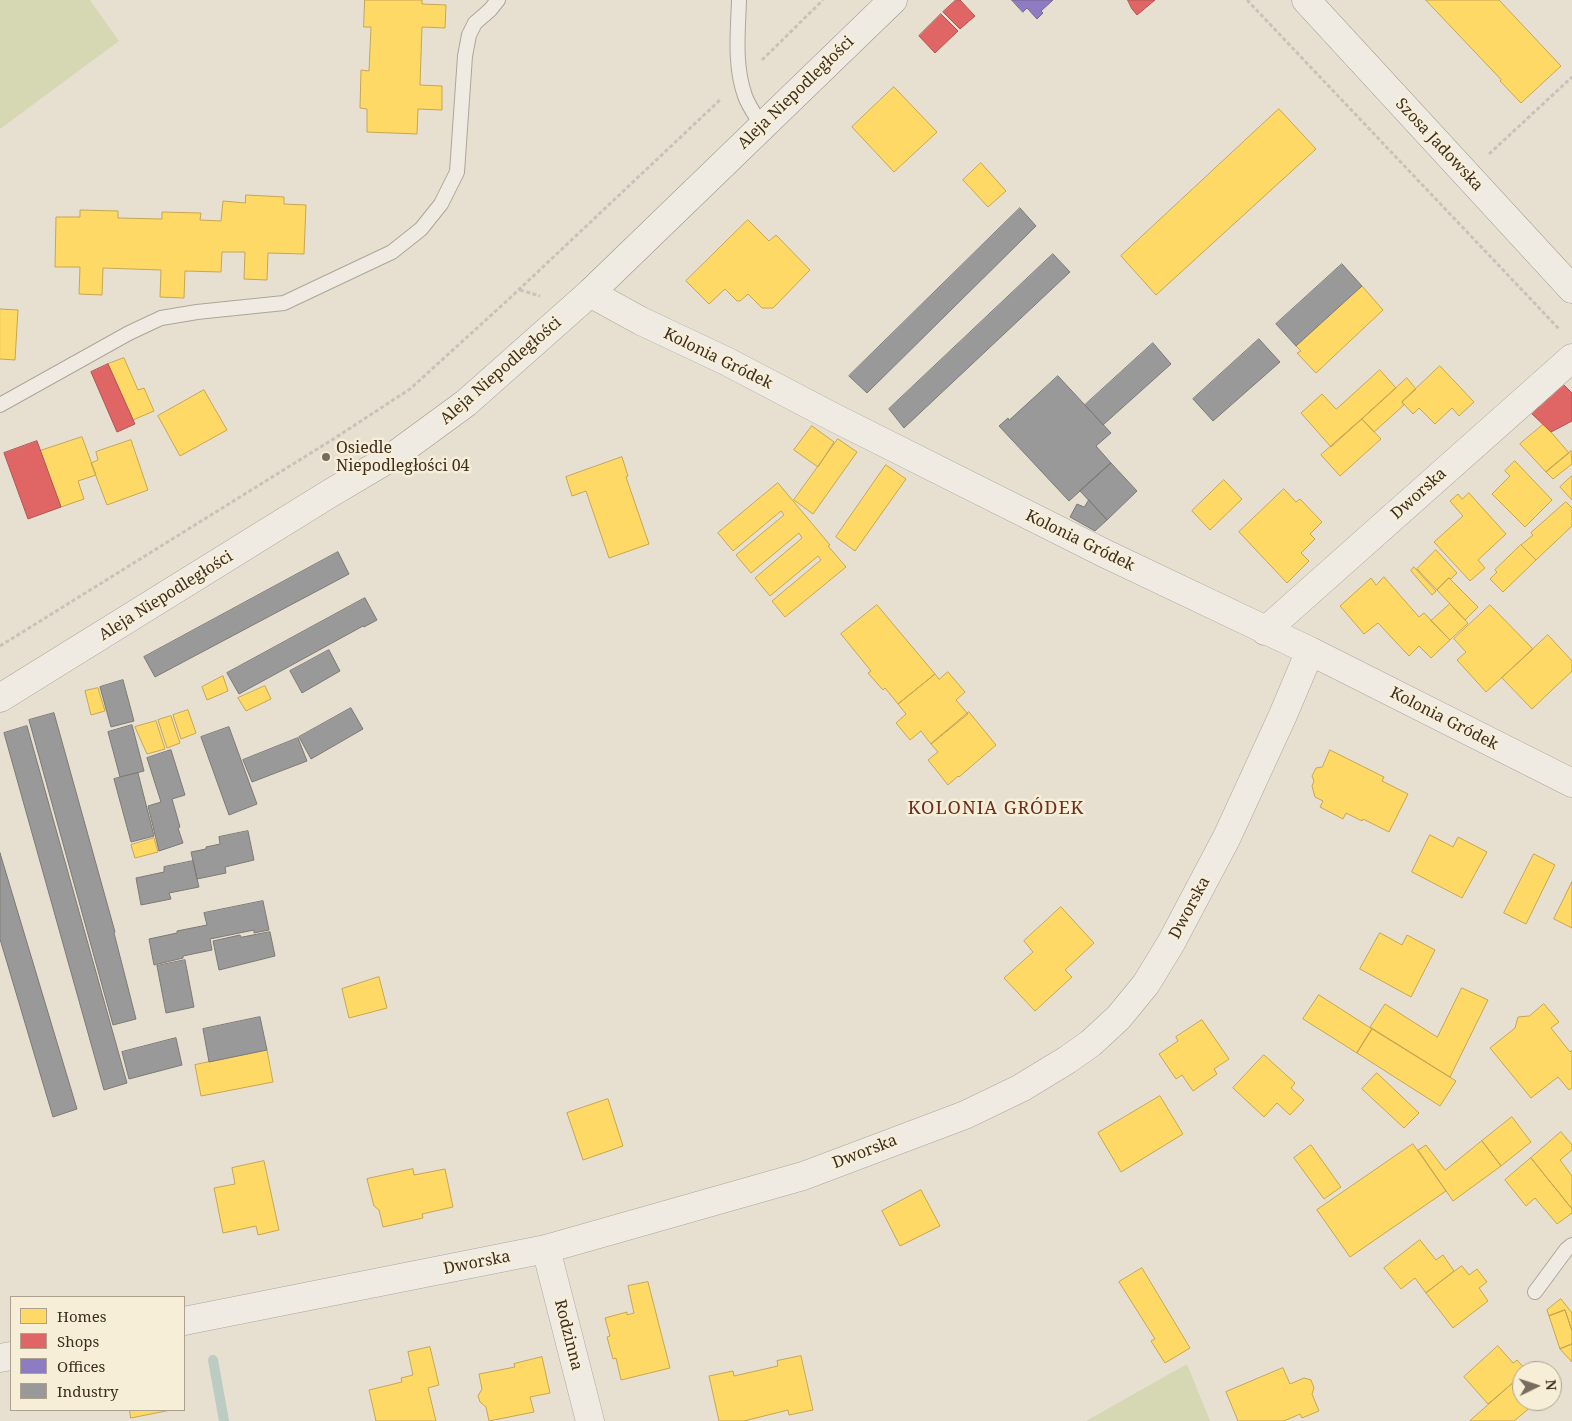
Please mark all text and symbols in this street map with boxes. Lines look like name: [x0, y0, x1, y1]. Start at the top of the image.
street label: Aleja Niepodległości: [734, 33, 858, 153]
street label: Szosa Jadowska: [1391, 95, 1487, 195]
street label: Aleja Niepodległości: [436, 313, 566, 429]
street label: Kolonia Gródek: [660, 324, 776, 394]
place label: Osiedle Niepodległości 04: [336, 438, 470, 476]
marker: Osiedle Niepodległości 04: [320, 451, 332, 463]
street label: Dworska: [1387, 464, 1451, 524]
street label: Kolonia Gródek: [1022, 506, 1138, 576]
street label: Aleja Niepodległości: [95, 547, 237, 645]
street label: Kolonia Gródek: [1387, 683, 1501, 755]
district label: KOLONIA GRÓDEK: [906, 798, 1086, 820]
street label: Dworska: [1166, 874, 1214, 942]
street label: Dworska: [830, 1131, 900, 1173]
street label: Dworska: [442, 1247, 512, 1279]
legend: [10, 1296, 185, 1411]
street label: Rodzinna: [550, 1298, 586, 1372]
text: Homes: [57, 1306, 107, 1326]
text: Shops: [57, 1331, 99, 1351]
text: Offices: [57, 1356, 105, 1376]
north arrow: [1512, 1361, 1562, 1411]
text: N: [1542, 1379, 1561, 1391]
text: Industry: [57, 1381, 119, 1401]

